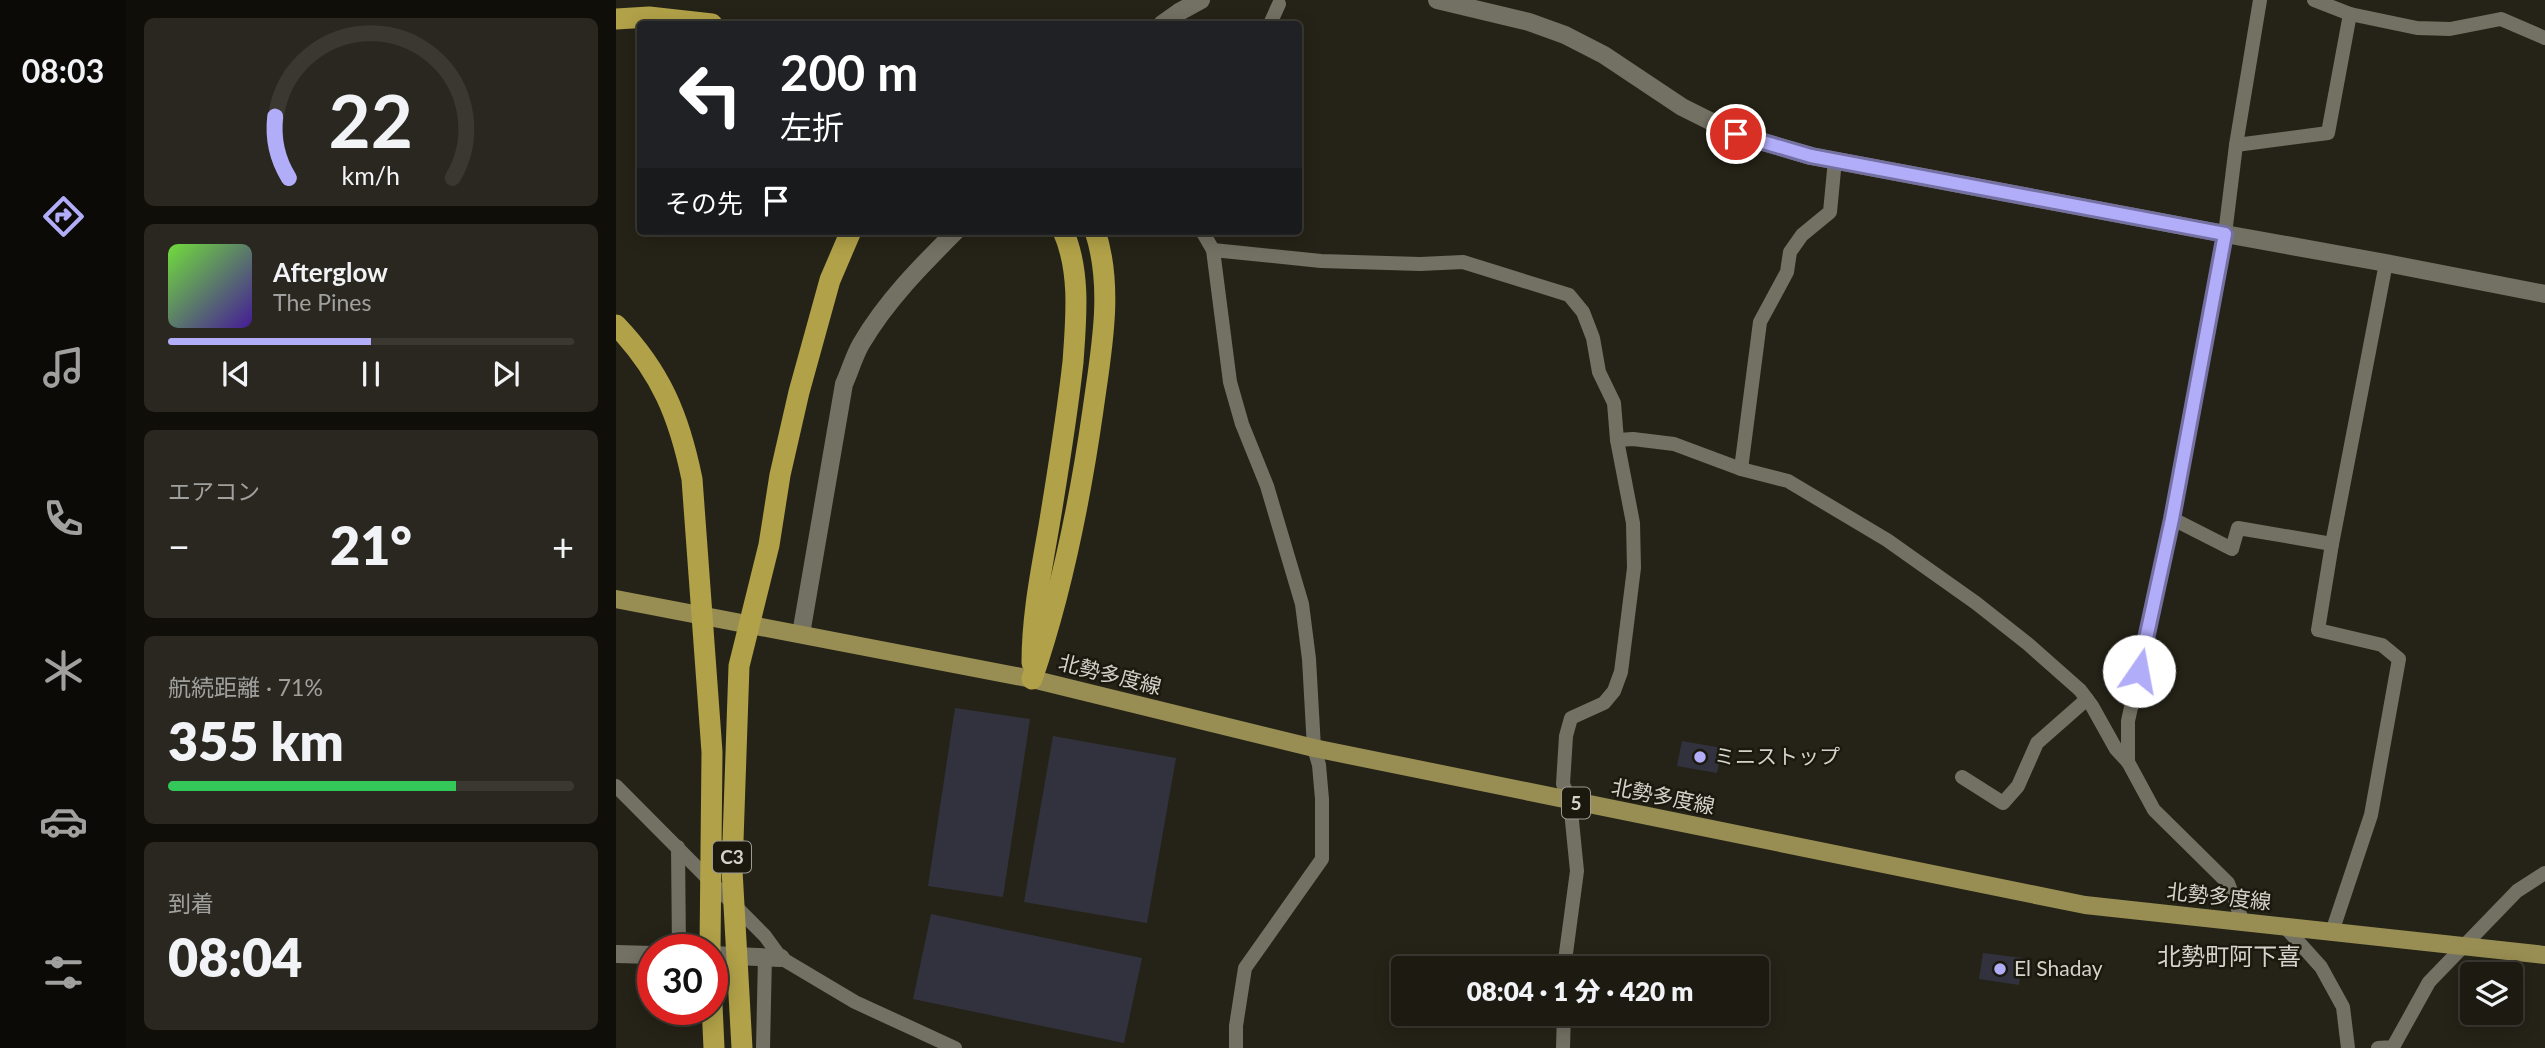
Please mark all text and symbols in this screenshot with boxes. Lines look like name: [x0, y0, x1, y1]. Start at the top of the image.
text: 200 m: [780, 43, 918, 101]
icon: left: [665, 49, 756, 140]
text: 08:03: [22, 51, 104, 90]
text: 22: [329, 76, 413, 164]
pin: [1706, 104, 1766, 164]
text: 左折: [780, 107, 844, 146]
icon: arrive: [1717, 115, 1755, 153]
text: km/h: [342, 160, 400, 190]
icon: arrive: [757, 182, 795, 220]
text: その先: [665, 187, 743, 219]
icon: directions: [39, 192, 88, 241]
text: Afterglow: [273, 256, 388, 288]
text: The Pines: [273, 288, 371, 316]
icon: music: [39, 343, 88, 392]
icon: previous: [217, 355, 255, 393]
icon: pause: [352, 355, 390, 393]
icon: next: [487, 355, 525, 393]
text: エアコン: [168, 477, 260, 505]
icon: phone: [39, 494, 88, 543]
text: 21°: [330, 514, 412, 576]
text: −: [168, 523, 190, 569]
text: +: [552, 523, 574, 569]
position arrow: [2102, 634, 2176, 708]
icon: climate: [39, 646, 88, 695]
street label: 北勢多度線: [1056, 649, 1164, 698]
text: 航続距離 · 71%: [168, 673, 323, 701]
text: 355 km: [168, 710, 344, 772]
place label: ミニストップ: [1714, 743, 1840, 768]
marker: ミニストップ: [1692, 749, 1708, 765]
street label: 北勢多度線: [1609, 773, 1717, 818]
road number: 5: [1562, 788, 1590, 818]
icon: car: [39, 797, 88, 846]
road number: C3: [713, 842, 751, 872]
street label: 北勢多度線: [2166, 878, 2273, 913]
text: 到着: [168, 889, 214, 917]
text: 08:04: [168, 926, 302, 988]
speed limit sign: 30: [637, 934, 728, 1025]
district label: 北勢町阿下喜: [2157, 941, 2301, 970]
icon: filters: [39, 948, 88, 997]
place label: El Shaday: [2014, 955, 2103, 980]
marker: El Shaday: [1992, 961, 2008, 977]
map controls: [2460, 962, 2523, 1025]
button: layers: [2460, 962, 2523, 1025]
text: 08:04 · 1 分 · 420 m: [1467, 975, 1693, 1007]

